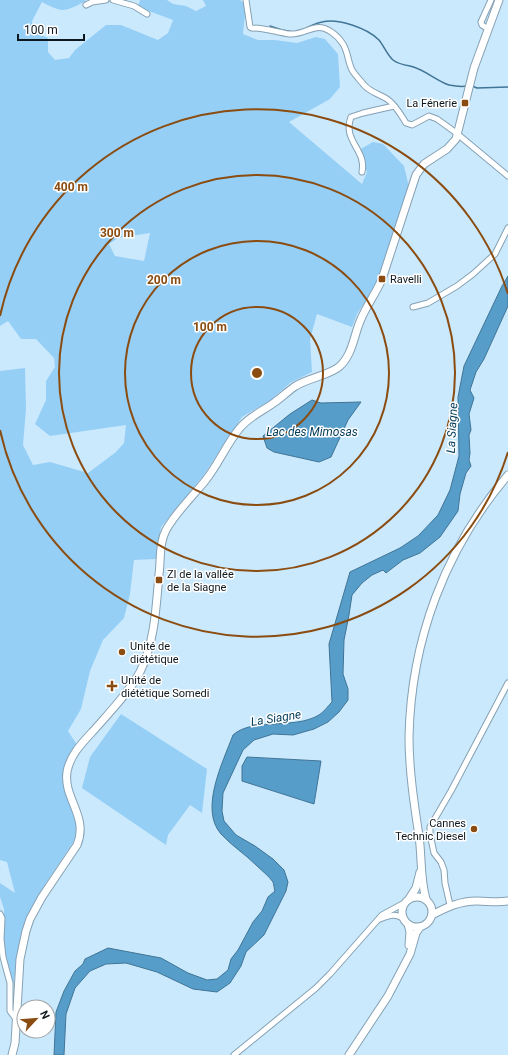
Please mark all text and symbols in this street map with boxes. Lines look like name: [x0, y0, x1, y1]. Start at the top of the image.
scale bar: [18, 16, 84, 42]
text: 100 m: [24, 23, 58, 37]
place label: La Fénerie: [406, 97, 457, 110]
marker: La Fénerie: [460, 98, 470, 108]
text: 400 m: [54, 180, 88, 194]
text: 300 m: [100, 226, 134, 240]
text: 200 m: [147, 273, 181, 287]
place label: Ravelli: [390, 273, 422, 286]
marker: Ravelli: [377, 274, 387, 284]
text: 100 m: [193, 320, 227, 334]
centre of rings: [250, 366, 264, 380]
water label: La Siagne: [444, 402, 460, 454]
water label: Lac des Mimosas: [266, 425, 358, 439]
place label: ZI de la vallée de la Siagne: [167, 568, 234, 594]
marker: ZI de la vallée de la Siagne: [154, 575, 164, 585]
place label: Unité de diététique: [130, 640, 179, 666]
marker: Unité de diététique: [117, 647, 127, 657]
place label: Unité de diététique Somedi: [121, 674, 209, 700]
marker: Unité de diététique Somedi: [106, 680, 118, 692]
water label: La Siagne: [250, 707, 302, 729]
place label: Cannes Technic Diesel: [395, 817, 466, 843]
marker: Cannes Technic Diesel: [469, 824, 479, 834]
north arrow: [16, 999, 56, 1039]
text: N: [37, 1008, 52, 1021]

